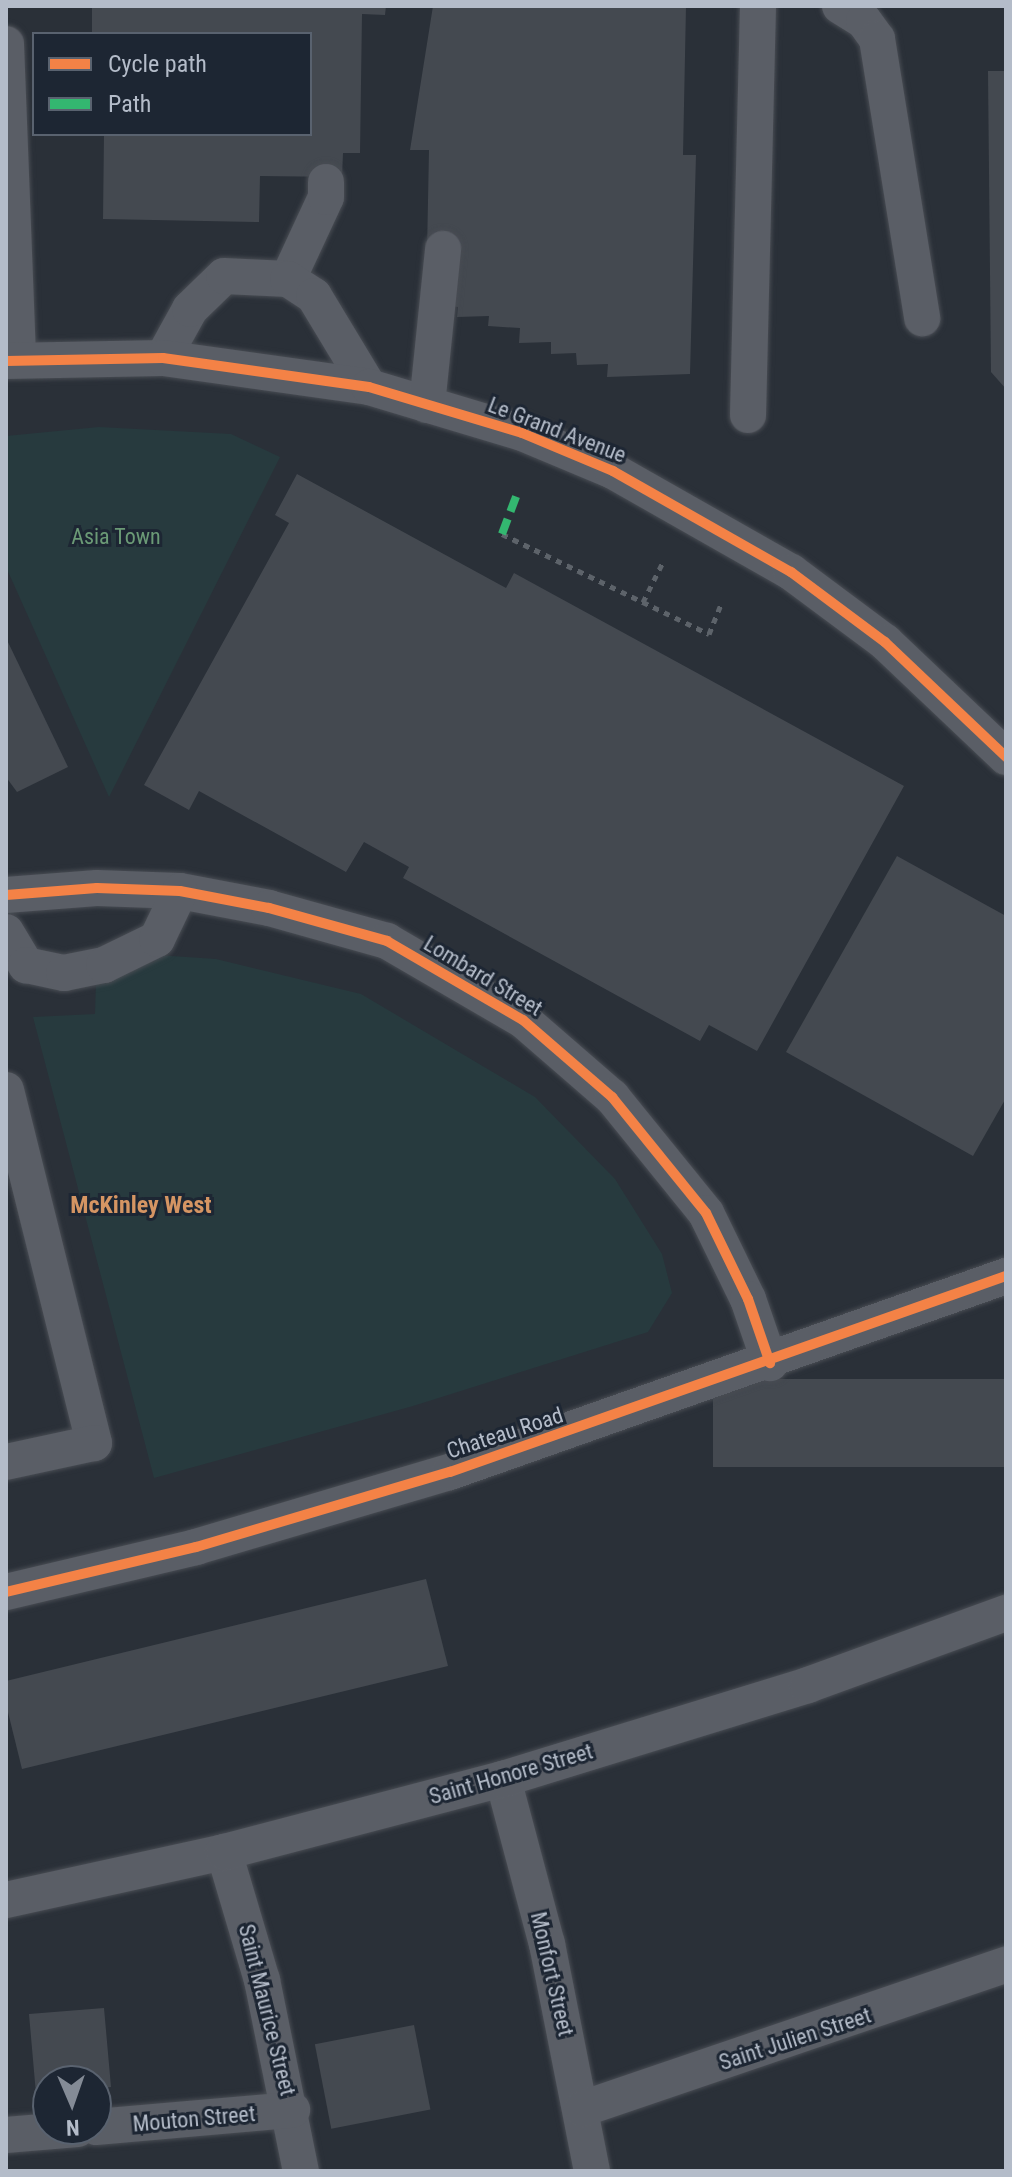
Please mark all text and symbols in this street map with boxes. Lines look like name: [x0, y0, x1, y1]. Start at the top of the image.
legend: [32, 32, 312, 136]
text: Cycle path: [108, 50, 207, 78]
text: Path: [108, 90, 151, 118]
street label: Le Grand Avenue: [484, 392, 630, 468]
park label: Asia Town: [71, 524, 161, 550]
street label: Lombard Street: [419, 930, 547, 1022]
district label: McKinley West: [70, 1192, 212, 1220]
street label: Chateau Road: [443, 1402, 567, 1464]
street label: Saint Honore Street: [426, 1738, 596, 1810]
street label: Monfort Street: [525, 1909, 579, 2039]
street label: Saint Maurice Street: [233, 1922, 301, 2098]
street label: Saint Julien Street: [716, 2002, 874, 2076]
north arrow: [32, 2065, 112, 2145]
street label: Mouton Street: [132, 2100, 256, 2138]
text: N: [66, 2115, 80, 2140]

